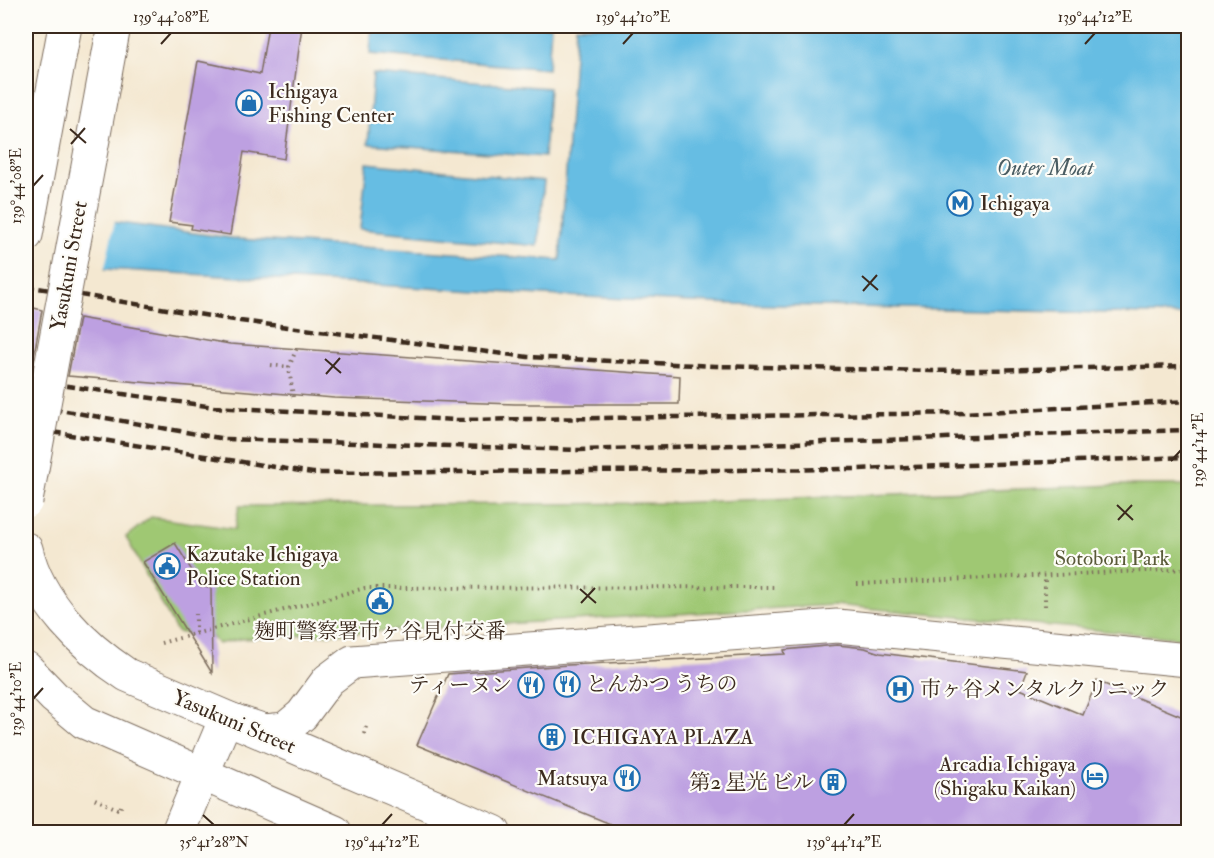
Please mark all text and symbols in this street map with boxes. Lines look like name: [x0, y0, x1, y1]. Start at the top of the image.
text: 139°44'08"E: [133, 8, 209, 27]
text: 139°44'10"E: [596, 8, 670, 27]
text: 139°44'12"E: [1058, 8, 1132, 27]
place label: Ichigaya Fishing Center: [268, 78, 394, 129]
shop icon: Ichigaya Fishing Center: [234, 88, 264, 118]
text: 139°44'08"E: [7, 148, 26, 224]
water label: Outer Moat: [996, 154, 1095, 182]
metro station icon: Ichigaya: [945, 188, 975, 218]
place label: Ichigaya: [980, 190, 1050, 217]
street label: Yasukuni Street: [44, 199, 94, 333]
text: 139°44'14"E: [1189, 412, 1208, 487]
place label: Kazutake Ichigaya Police Station: [186, 541, 339, 592]
park label: Sotobori Park: [1054, 545, 1170, 572]
public building icon: Kazutake Ichigaya Police Station: [152, 551, 182, 581]
public building icon: 麹町警察署市ヶ谷見付交番: [365, 586, 395, 616]
place label: 麹町警察署市ヶ谷見付交番: [254, 618, 506, 645]
text: 139°44'10"E: [7, 662, 26, 736]
restaurant icon: とんかつ うちの: [552, 669, 582, 699]
restaurant icon: ティーヌン: [516, 670, 546, 700]
place label: とんかつ うちの: [586, 671, 737, 698]
place label: ティーヌン: [409, 672, 512, 699]
hospital icon: 市ヶ谷メンタルクリニック: [885, 674, 915, 704]
place label: 市ヶ谷メンタルクリニック: [920, 676, 1169, 703]
street label: Yasukuni Street: [168, 684, 300, 760]
building icon: ICHIGAYA PLAZA: [537, 722, 567, 752]
place label: ICHIGAYA PLAZA: [572, 724, 753, 751]
place label: Arcadia Ichigaya (Shigaku Kaikan): [934, 751, 1076, 802]
hotel icon: Arcadia Ichigaya (Shigaku Kaikan): [1080, 761, 1110, 791]
restaurant icon: Matsuya: [612, 763, 642, 793]
place label: Matsuya: [536, 765, 608, 792]
building icon: 第2 星光 ビル: [818, 767, 848, 797]
place label: 第2 星光 ビル: [690, 769, 814, 796]
text: 35°41'28"N: [179, 833, 249, 852]
text: 139°44'12"E: [345, 833, 419, 852]
text: 139°44'14"E: [807, 833, 882, 852]

